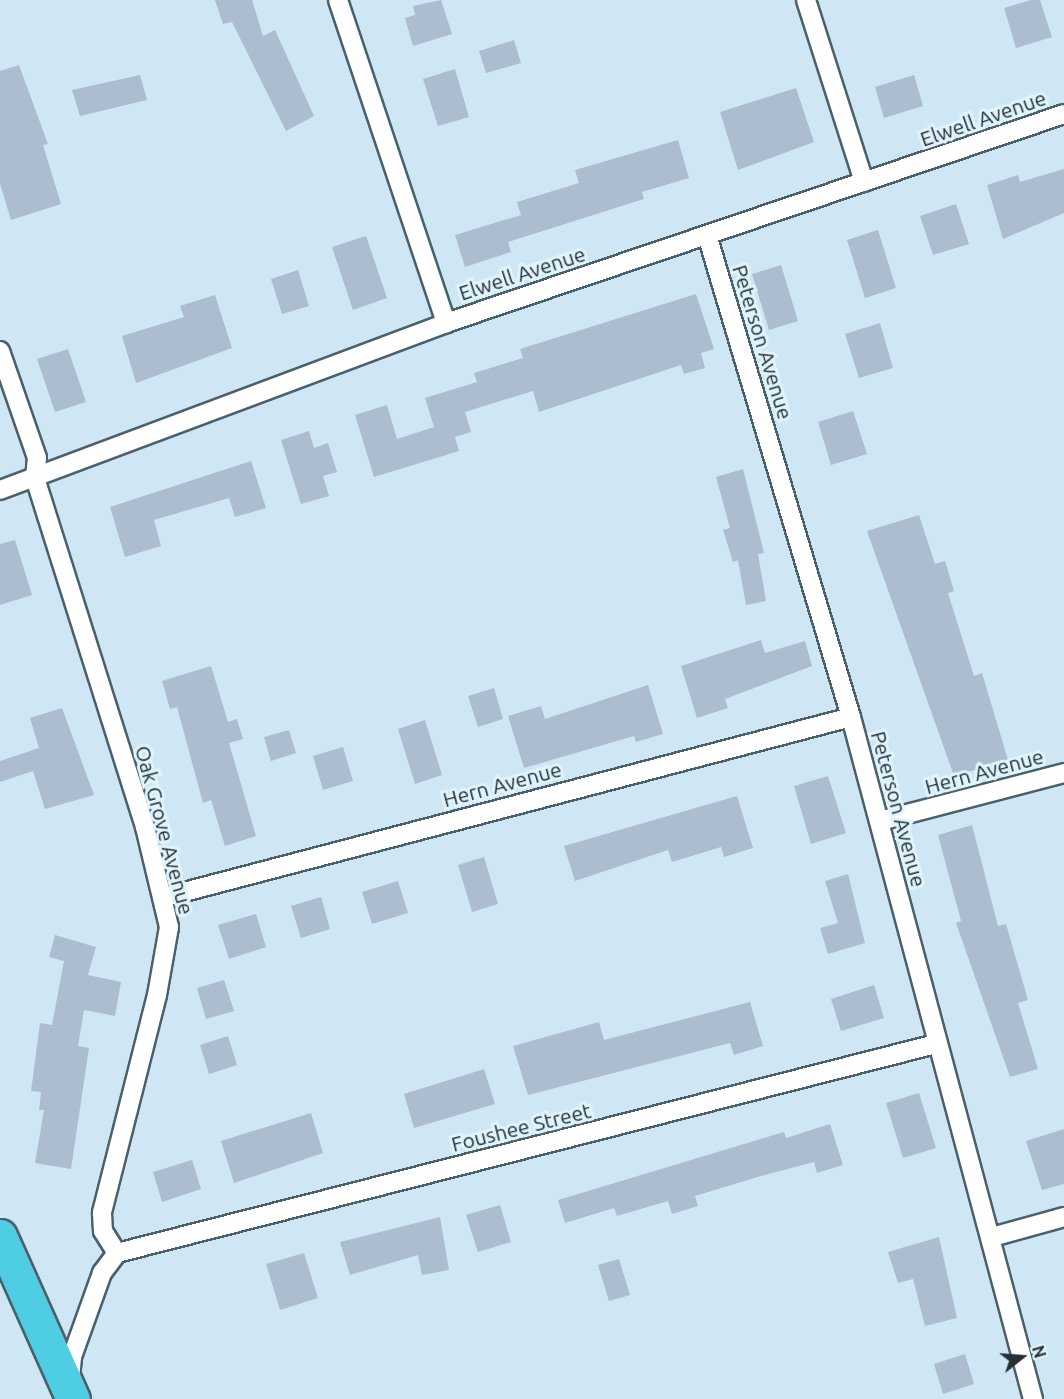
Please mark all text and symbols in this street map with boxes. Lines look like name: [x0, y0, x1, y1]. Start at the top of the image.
street label: Elwell Avenue: [917, 85, 1049, 151]
street label: Elwell Avenue: [455, 241, 589, 305]
street label: Peterson Avenue: [727, 262, 799, 422]
street label: Peterson Avenue: [866, 728, 932, 890]
street label: Oak Grove Avenue: [130, 743, 200, 917]
street label: Hern Avenue: [922, 743, 1046, 799]
street label: Hern Avenue: [440, 756, 564, 812]
street label: Foushee Street: [449, 1097, 593, 1157]
north arrow: [992, 1327, 1052, 1387]
text: N: [1029, 1343, 1050, 1360]

